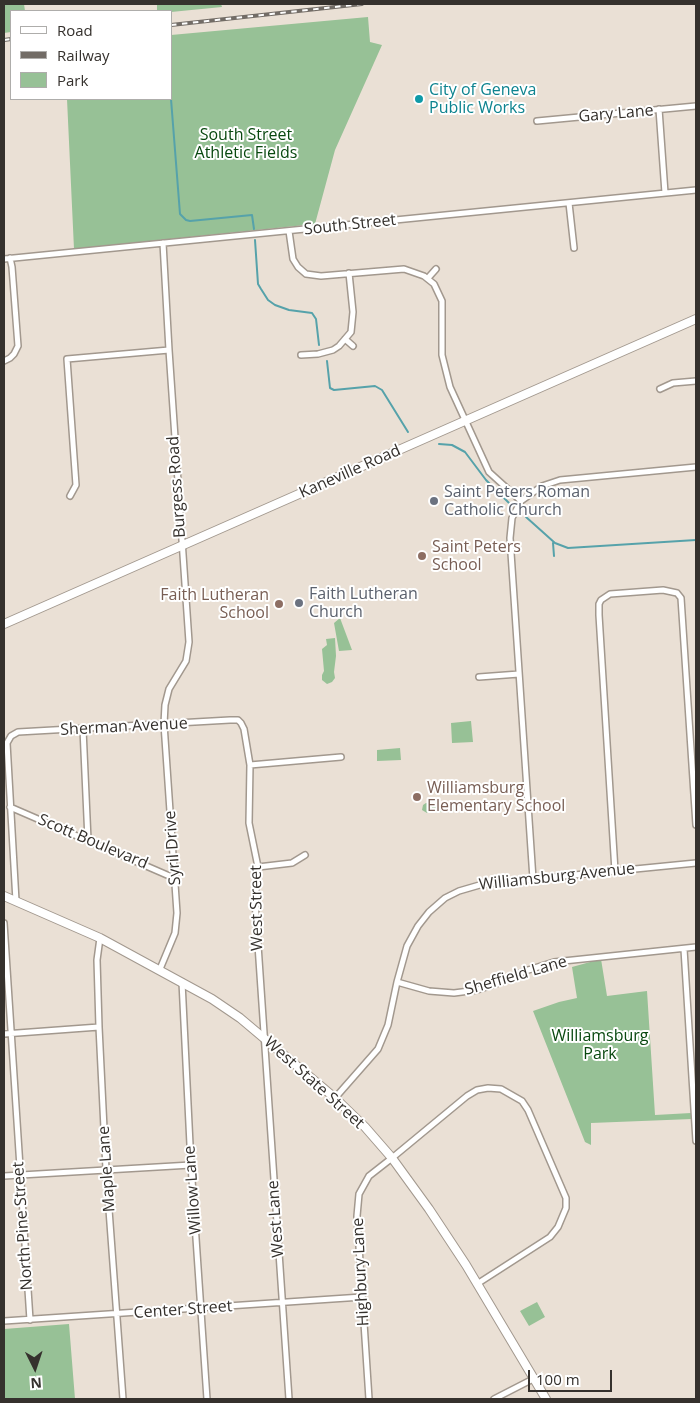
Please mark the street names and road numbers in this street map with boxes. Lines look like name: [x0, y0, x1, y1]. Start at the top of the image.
street label: Gary Lane: [578, 101, 654, 127]
street label: South Street: [303, 211, 397, 239]
street label: Burgess Road: [164, 435, 190, 539]
street label: Kaneville Road: [296, 441, 404, 503]
street label: Sherman Avenue: [60, 714, 188, 740]
street label: Scott Boulevard: [35, 810, 151, 874]
street label: Syril Drive: [161, 810, 185, 886]
street label: Williamsburg Avenue: [478, 859, 636, 895]
street label: West Street: [247, 865, 267, 951]
street label: Sheffield Lane: [463, 952, 569, 1000]
street label: West State Street: [260, 1033, 368, 1133]
street label: Maple Lane: [94, 1125, 120, 1213]
street label: Willow Lane: [180, 1145, 206, 1235]
street label: North Pine Street: [9, 1161, 37, 1291]
street label: West Lane: [264, 1180, 288, 1258]
street label: Highbury Lane: [349, 1217, 373, 1327]
street label: Center Street: [133, 1297, 233, 1323]

